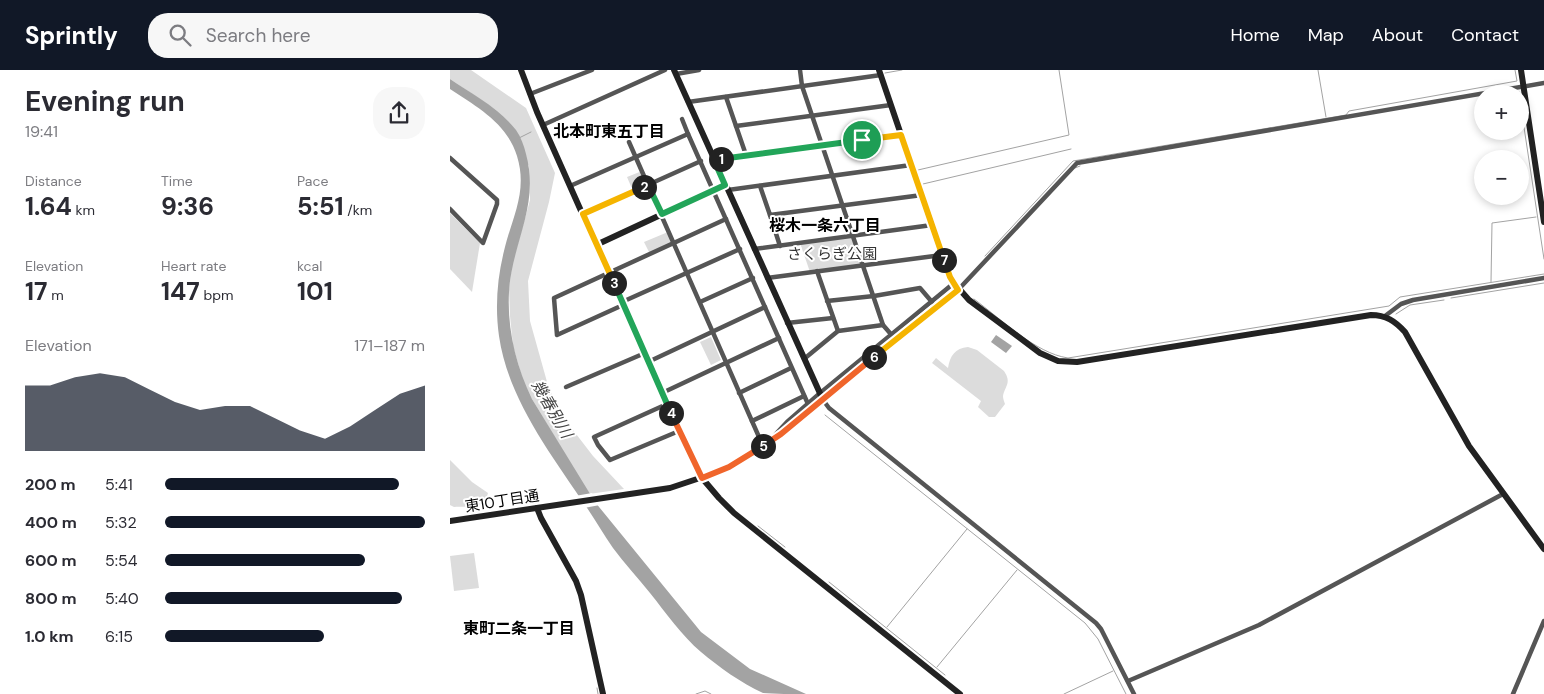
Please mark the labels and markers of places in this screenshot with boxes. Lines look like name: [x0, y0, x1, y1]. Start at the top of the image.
pin: [841, 119, 883, 161]
pin: 1: [708, 146, 734, 172]
pin: 2: [632, 174, 656, 200]
pin: 7: [932, 248, 956, 272]
pin: 3: [602, 270, 626, 296]
pin: 6: [862, 344, 886, 370]
pin: 4: [658, 400, 684, 426]
pin: 5: [750, 434, 776, 458]

